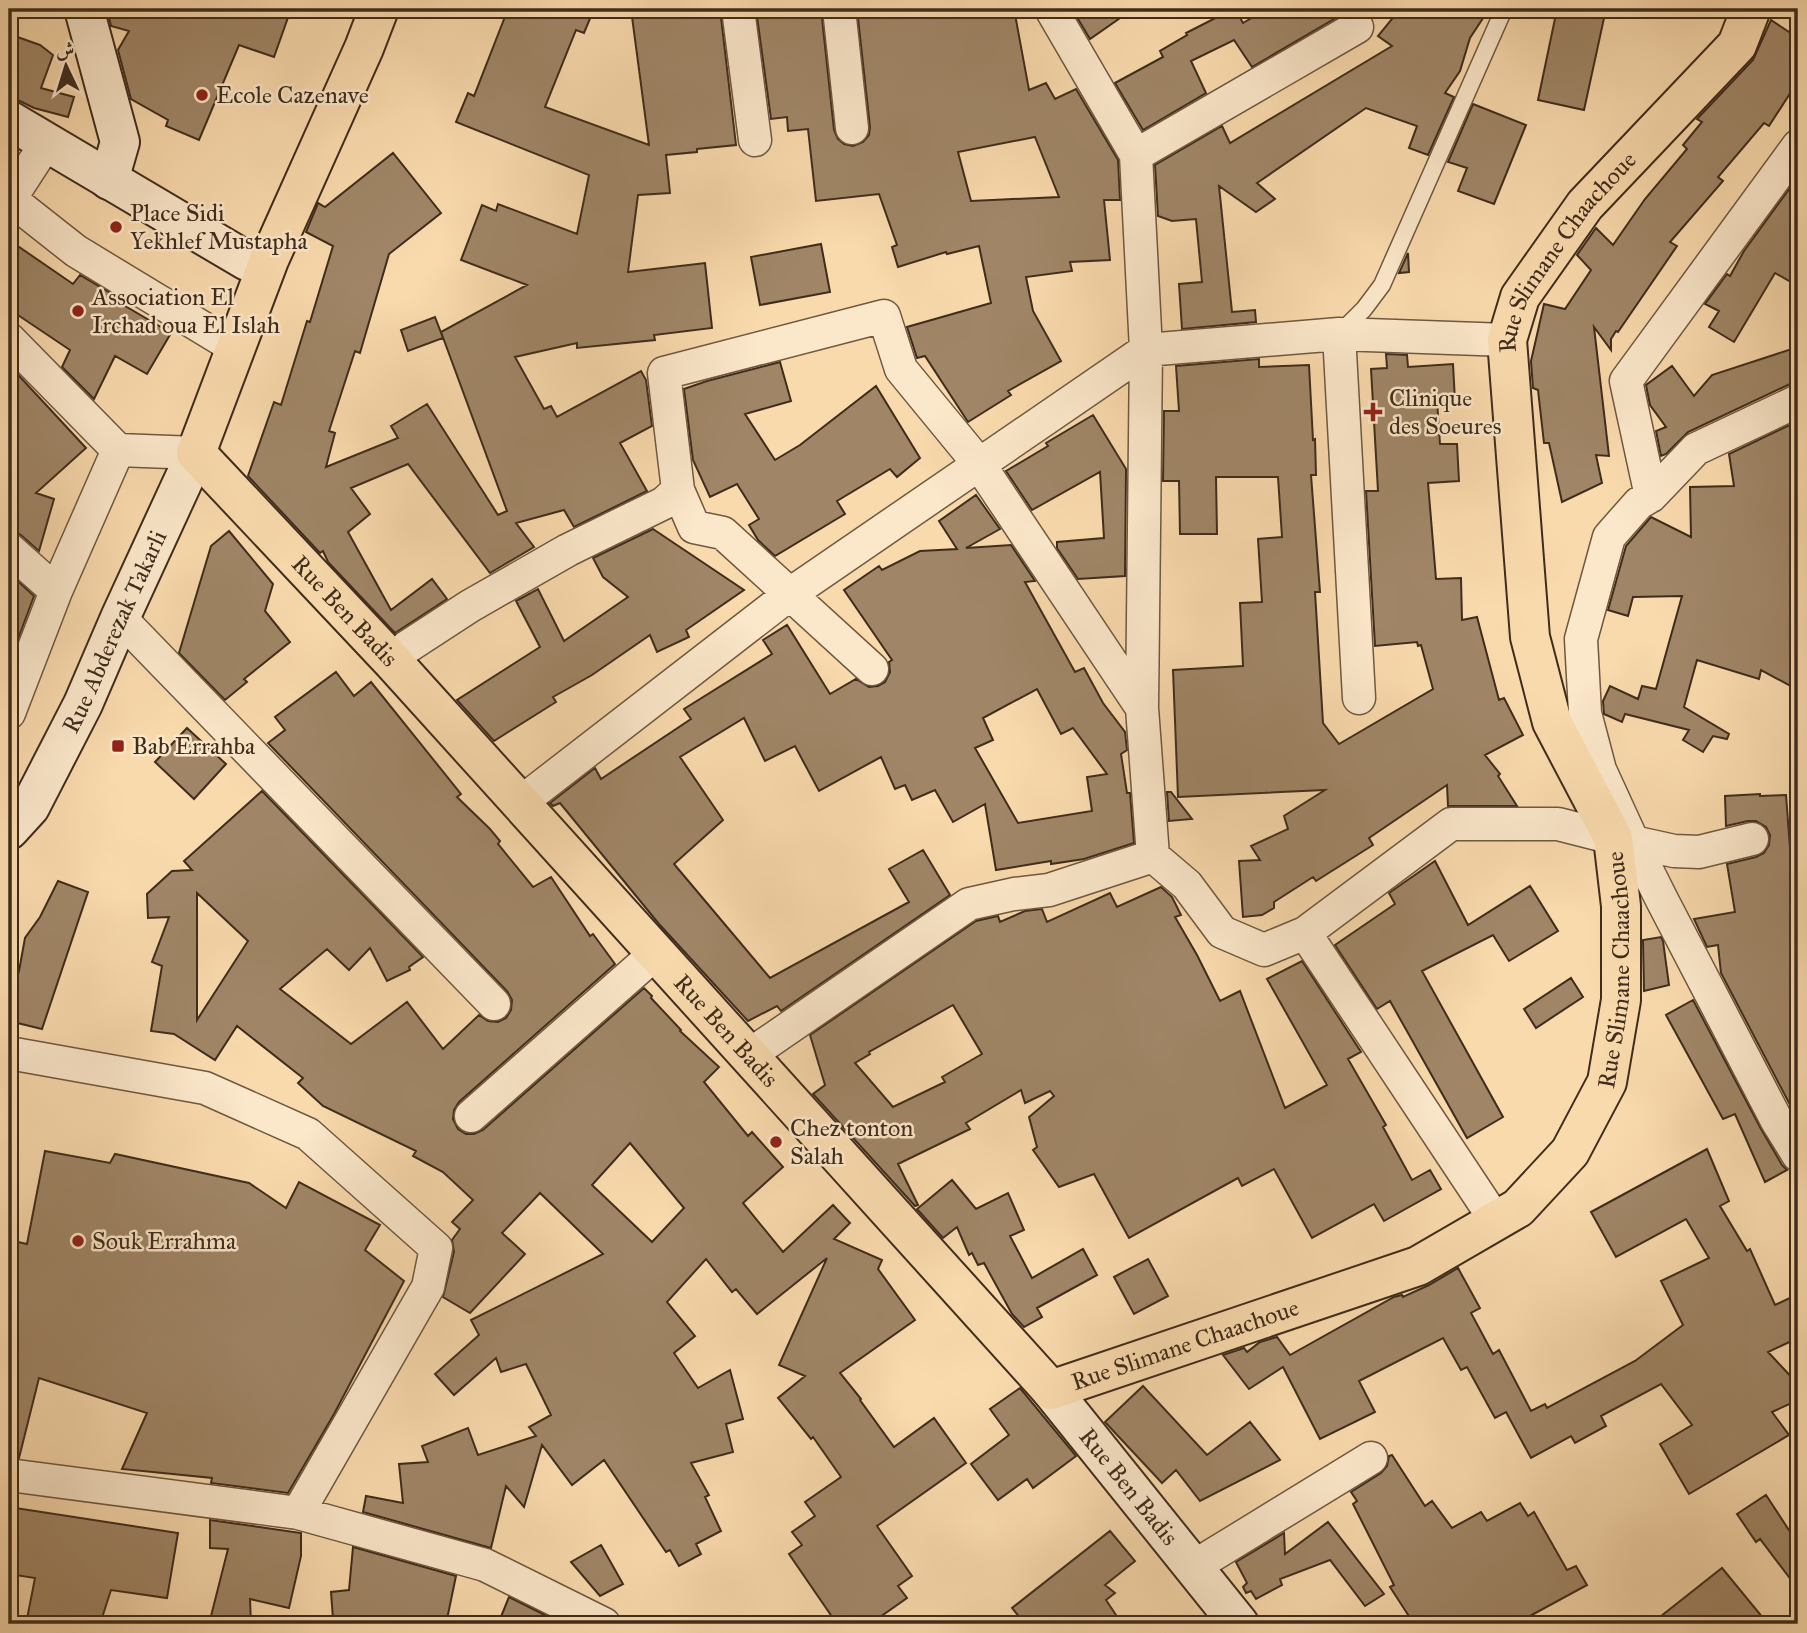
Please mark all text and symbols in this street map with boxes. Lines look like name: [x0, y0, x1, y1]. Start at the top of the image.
north arrow: [32, 32, 102, 102]
text: ش: [55, 37, 75, 62]
place label: Ecole Cazenave: [216, 80, 369, 110]
marker: Ecole Cazenave: [194, 87, 210, 103]
street label: Rue Slimane Chaachoue: [1492, 145, 1643, 354]
place label: Place Sidi Yekhlef Mustapha: [130, 198, 309, 256]
marker: Place Sidi Yekhlef Mustapha: [108, 219, 124, 235]
place label: Association El Irchad oua El Islah: [91, 282, 280, 340]
marker: Association El Irchad oua El Islah: [70, 303, 86, 319]
place label: Clinique des Soeures: [1389, 383, 1501, 441]
marker: Clinique des Soeures: [1363, 402, 1383, 422]
street label: Rue Abderezak Takarli: [56, 525, 174, 738]
street label: Rue Ben Badis: [285, 549, 404, 673]
place label: Bab Errahba: [132, 731, 256, 761]
marker: Bab Errahba: [110, 738, 126, 754]
street label: Rue Slimane Chaachoue: [1591, 850, 1636, 1091]
street label: Rue Ben Badis: [667, 968, 785, 1093]
place label: Chez tonton Salah: [790, 1113, 913, 1171]
marker: Chez tonton Salah: [768, 1134, 784, 1150]
place label: Souk Errahma: [92, 1226, 237, 1256]
marker: Souk Errahma: [70, 1233, 86, 1249]
street label: Rue Slimane Chaachoue: [1067, 1292, 1303, 1397]
street label: Rue Ben Badis: [1072, 1422, 1185, 1551]

